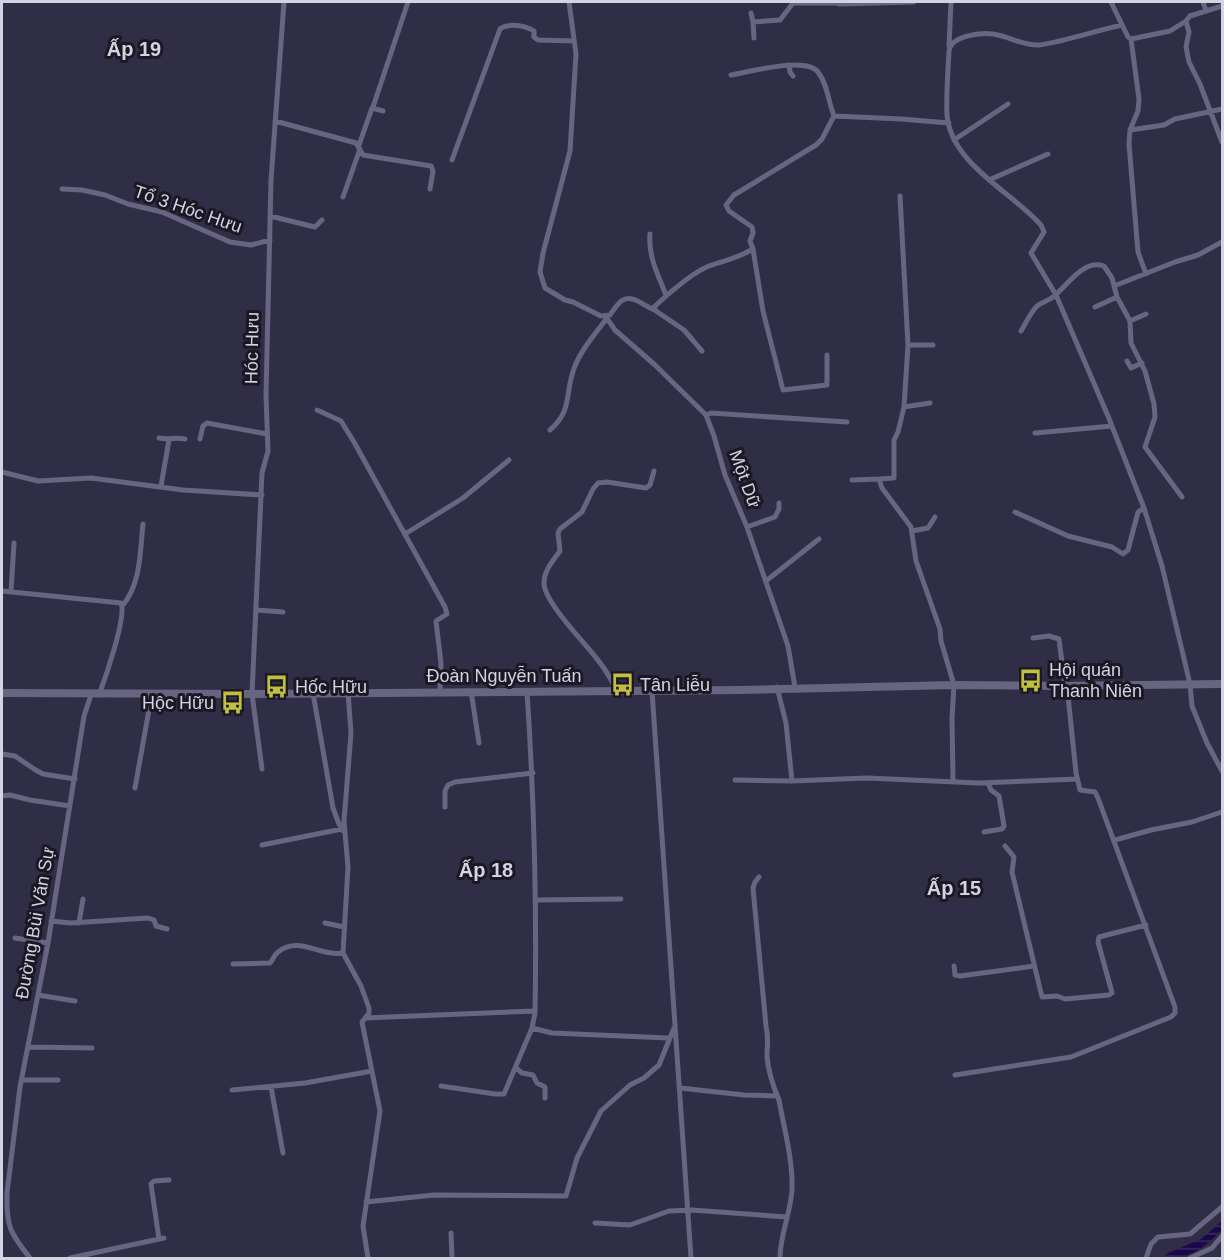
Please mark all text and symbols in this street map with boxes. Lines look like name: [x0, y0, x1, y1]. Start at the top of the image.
district label: Ấp 19: [107, 38, 161, 60]
street label: Tổ 3 Hóc Hưu: [131, 181, 245, 237]
street label: Hóc Hưu: [241, 312, 263, 384]
street label: Một Dữ: [725, 447, 765, 511]
place label: Hội quán Thanh Niên: [1049, 660, 1142, 701]
street label: Đoàn Nguyễn Tuấn: [426, 665, 582, 686]
bus stop icon: Hội quán Thanh Niên: [1018, 667, 1044, 693]
bus stop icon: Tân Liễu: [609, 672, 635, 698]
bus stop icon: Hốc Hữu: [264, 674, 290, 700]
place label: Tân Liễu: [640, 674, 710, 695]
place label: Hốc Hữu: [295, 677, 367, 697]
bus stop icon: Hộc Hữu: [219, 690, 245, 716]
place label: Hộc Hữu: [142, 693, 214, 713]
street label: Đường Bùi Văn Sự: [12, 845, 58, 1001]
district label: Ấp 18: [459, 859, 513, 881]
district label: Ấp 15: [927, 877, 981, 899]

